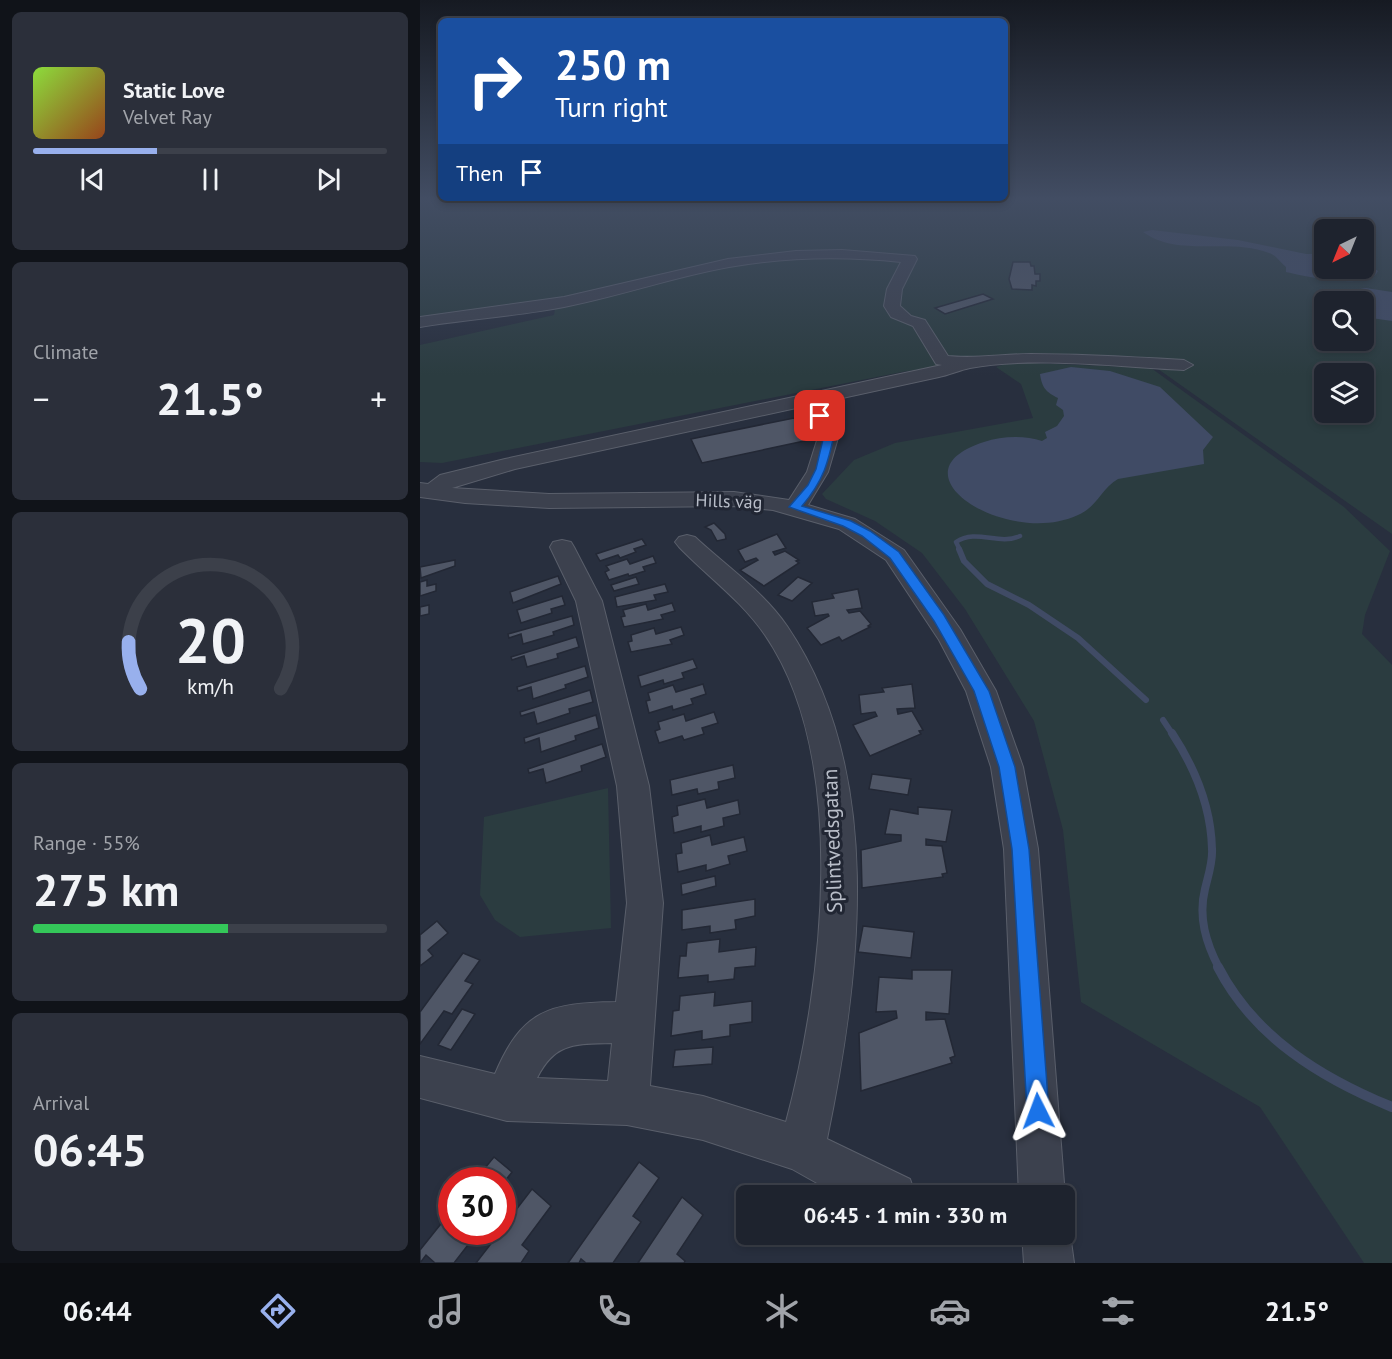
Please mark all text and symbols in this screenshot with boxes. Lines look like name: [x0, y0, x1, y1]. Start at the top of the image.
text: 250 m: [555, 37, 671, 92]
icon: right: [456, 42, 534, 120]
text: Static Love: [123, 76, 225, 104]
text: Turn right: [555, 90, 668, 124]
text: Velvet Ray: [123, 104, 212, 130]
icon: arrive: [515, 156, 548, 189]
text: Then: [456, 159, 503, 187]
icon: previous: [76, 163, 109, 196]
icon: pause: [194, 163, 227, 196]
icon: next: [312, 163, 345, 196]
north arrow: [1314, 219, 1374, 279]
map controls: [1314, 219, 1374, 423]
button: search: [1314, 291, 1374, 351]
text: Climate: [33, 339, 99, 365]
button: layers: [1314, 363, 1374, 423]
text: 21.5°: [156, 369, 264, 427]
text: −: [33, 377, 50, 420]
text: +: [370, 377, 387, 420]
pin: [794, 390, 845, 441]
icon: arrive: [803, 399, 836, 432]
street label: Hills väg: [695, 488, 763, 514]
text: 20: [175, 599, 245, 680]
text: km/h: [186, 672, 233, 700]
street label: Splintvedsgatan: [816, 768, 848, 914]
text: Range · 55%: [33, 830, 140, 856]
text: 275 km: [33, 860, 179, 918]
position arrow: [1006, 1079, 1070, 1143]
text: Arrival: [33, 1090, 89, 1116]
text: 06:45: [33, 1120, 147, 1178]
speed limit sign: 30: [438, 1167, 516, 1245]
text: 06:45 · 1 min · 330 m: [804, 1201, 1007, 1229]
icon: directions: [257, 1290, 299, 1332]
icon: music: [425, 1290, 467, 1332]
icon: phone: [593, 1290, 635, 1332]
icon: climate: [761, 1290, 803, 1332]
icon: car: [929, 1290, 971, 1332]
icon: filters: [1097, 1290, 1139, 1332]
text: 06:44: [63, 1294, 131, 1328]
text: 21.5°: [1265, 1294, 1329, 1328]

